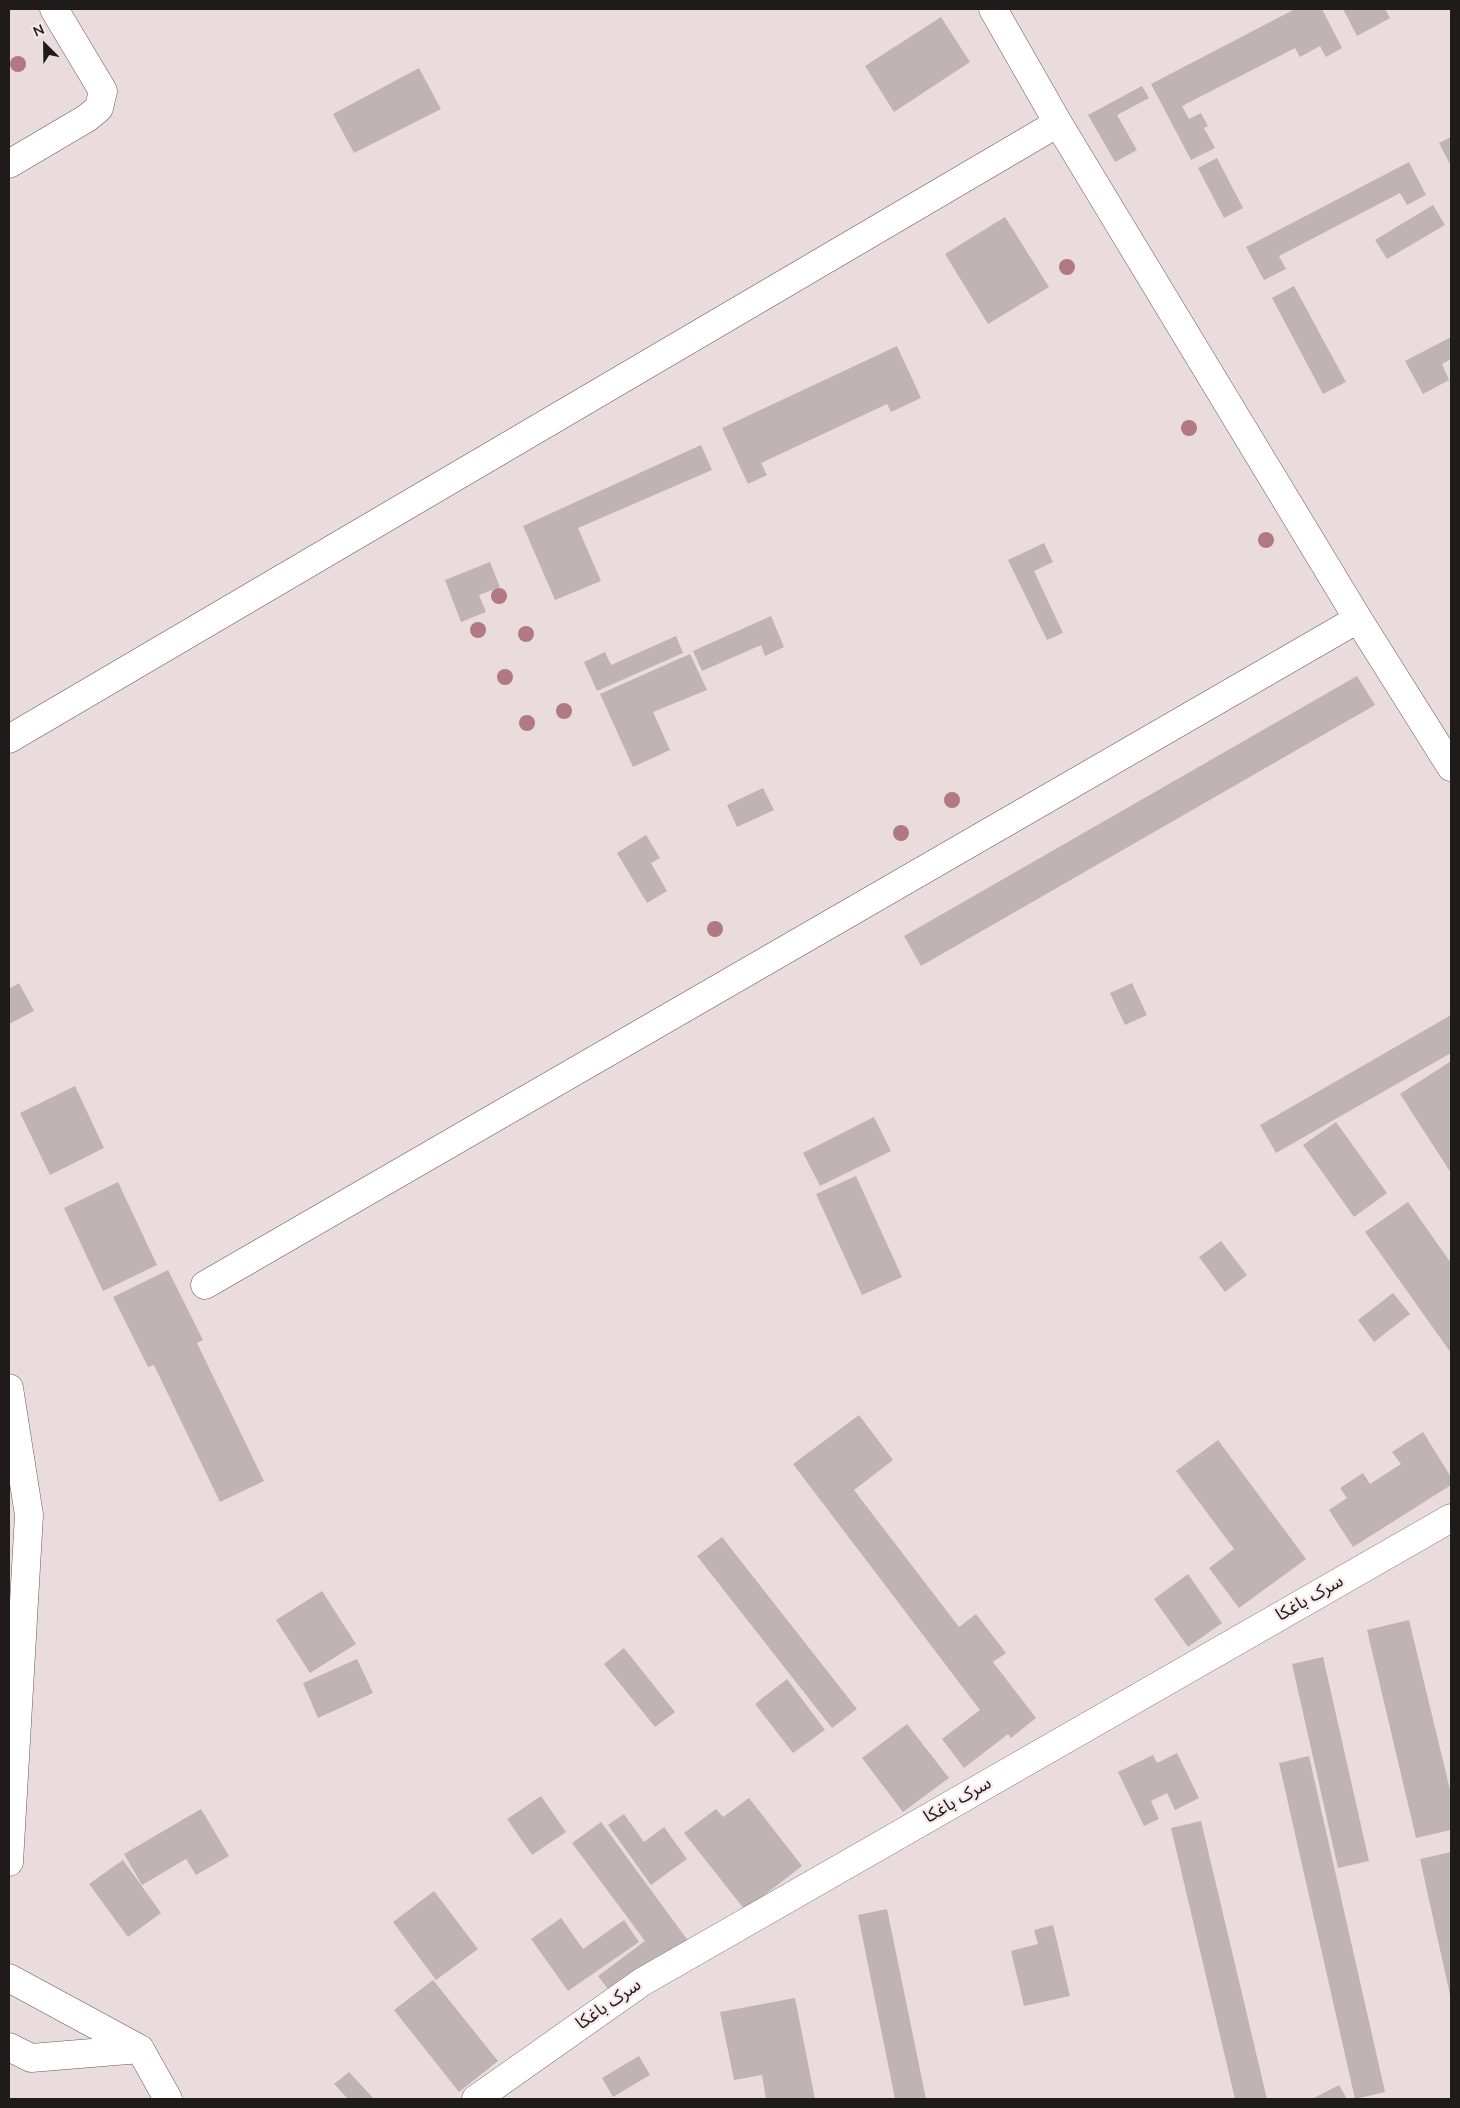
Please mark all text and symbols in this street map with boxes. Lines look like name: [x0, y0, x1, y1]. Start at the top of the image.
north arrow: [20, 20, 70, 70]
text: N: [30, 20, 47, 42]
street label: سرک باغکا: [1272, 1571, 1348, 1627]
street label: سرک باغکا: [920, 1773, 996, 1829]
street label: سرک باغکا: [572, 1975, 646, 2035]

